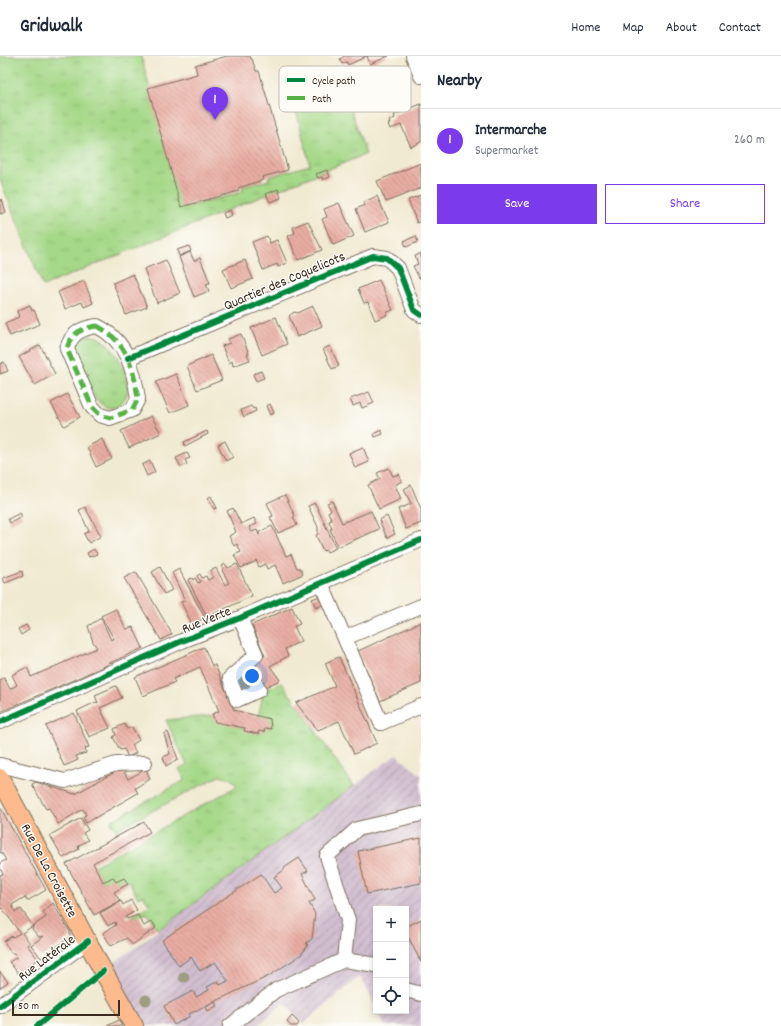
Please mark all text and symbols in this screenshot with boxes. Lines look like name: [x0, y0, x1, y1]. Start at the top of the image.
text: Gridwalk: [20, 14, 83, 41]
text: Home: [571, 18, 600, 38]
text: Map: [622, 18, 644, 38]
text: About: [666, 18, 697, 38]
text: Contact: [719, 18, 761, 38]
legend: [279, 66, 411, 112]
text: Nearby: [437, 70, 481, 94]
text: Cycle path: [312, 74, 356, 90]
pin: 1: [202, 87, 228, 120]
text: Path: [312, 92, 331, 108]
text: Intermarche: [475, 120, 547, 142]
text: 1: [449, 131, 451, 150]
text: 260 m: [734, 131, 765, 150]
text: Supermarket: [475, 142, 539, 161]
button: Save: [437, 184, 597, 224]
button: Share: [605, 184, 765, 224]
street label: Quartier des Coquelicots: [221, 247, 349, 317]
street label: Rue Verte: [179, 602, 234, 640]
your location: [242, 666, 262, 686]
street label: Rue De La Croisette: [15, 820, 81, 921]
map controls: [373, 906, 409, 1014]
button: +: [373, 906, 409, 942]
street label: Rue Latérale: [14, 930, 80, 987]
button: −: [373, 942, 409, 978]
button: locate: [373, 978, 409, 1014]
scale bar: [12, 998, 120, 1017]
text: 50 m: [18, 999, 39, 1015]

